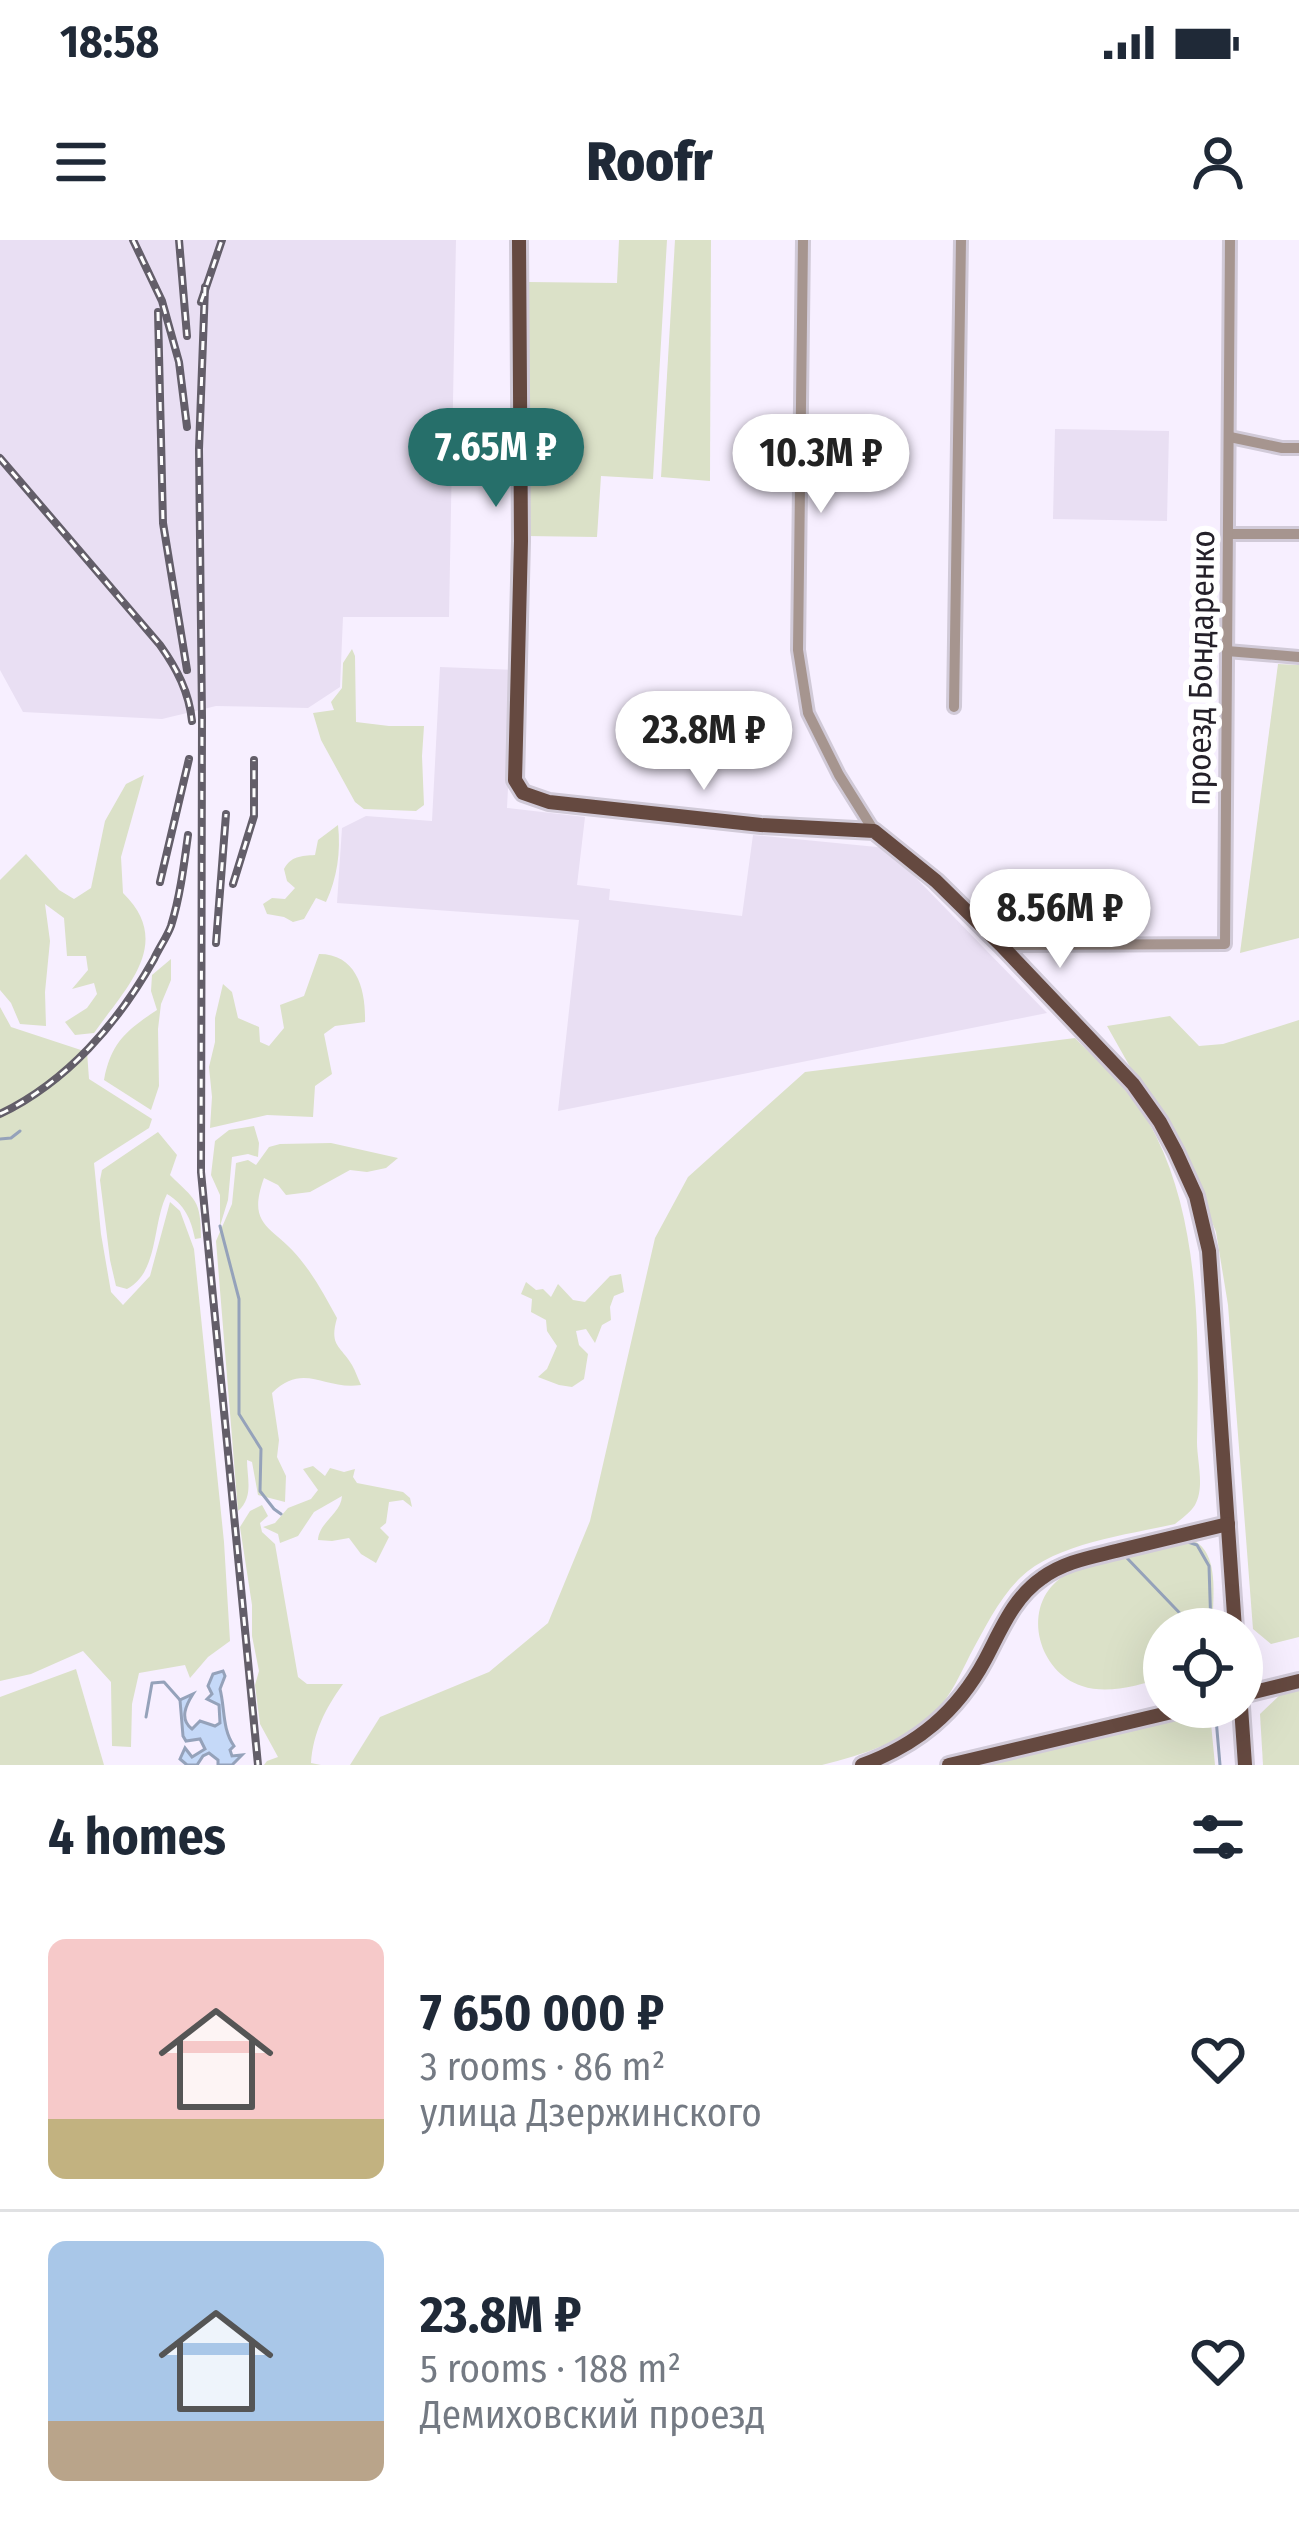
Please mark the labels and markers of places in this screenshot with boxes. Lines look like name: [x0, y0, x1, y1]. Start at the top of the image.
pin: 7.65M ₽: [385, 408, 607, 510]
pin: 10.3M ₽: [710, 414, 932, 516]
pin: 23.8M ₽: [593, 691, 815, 793]
pin: 8.56M ₽: [949, 869, 1171, 971]

